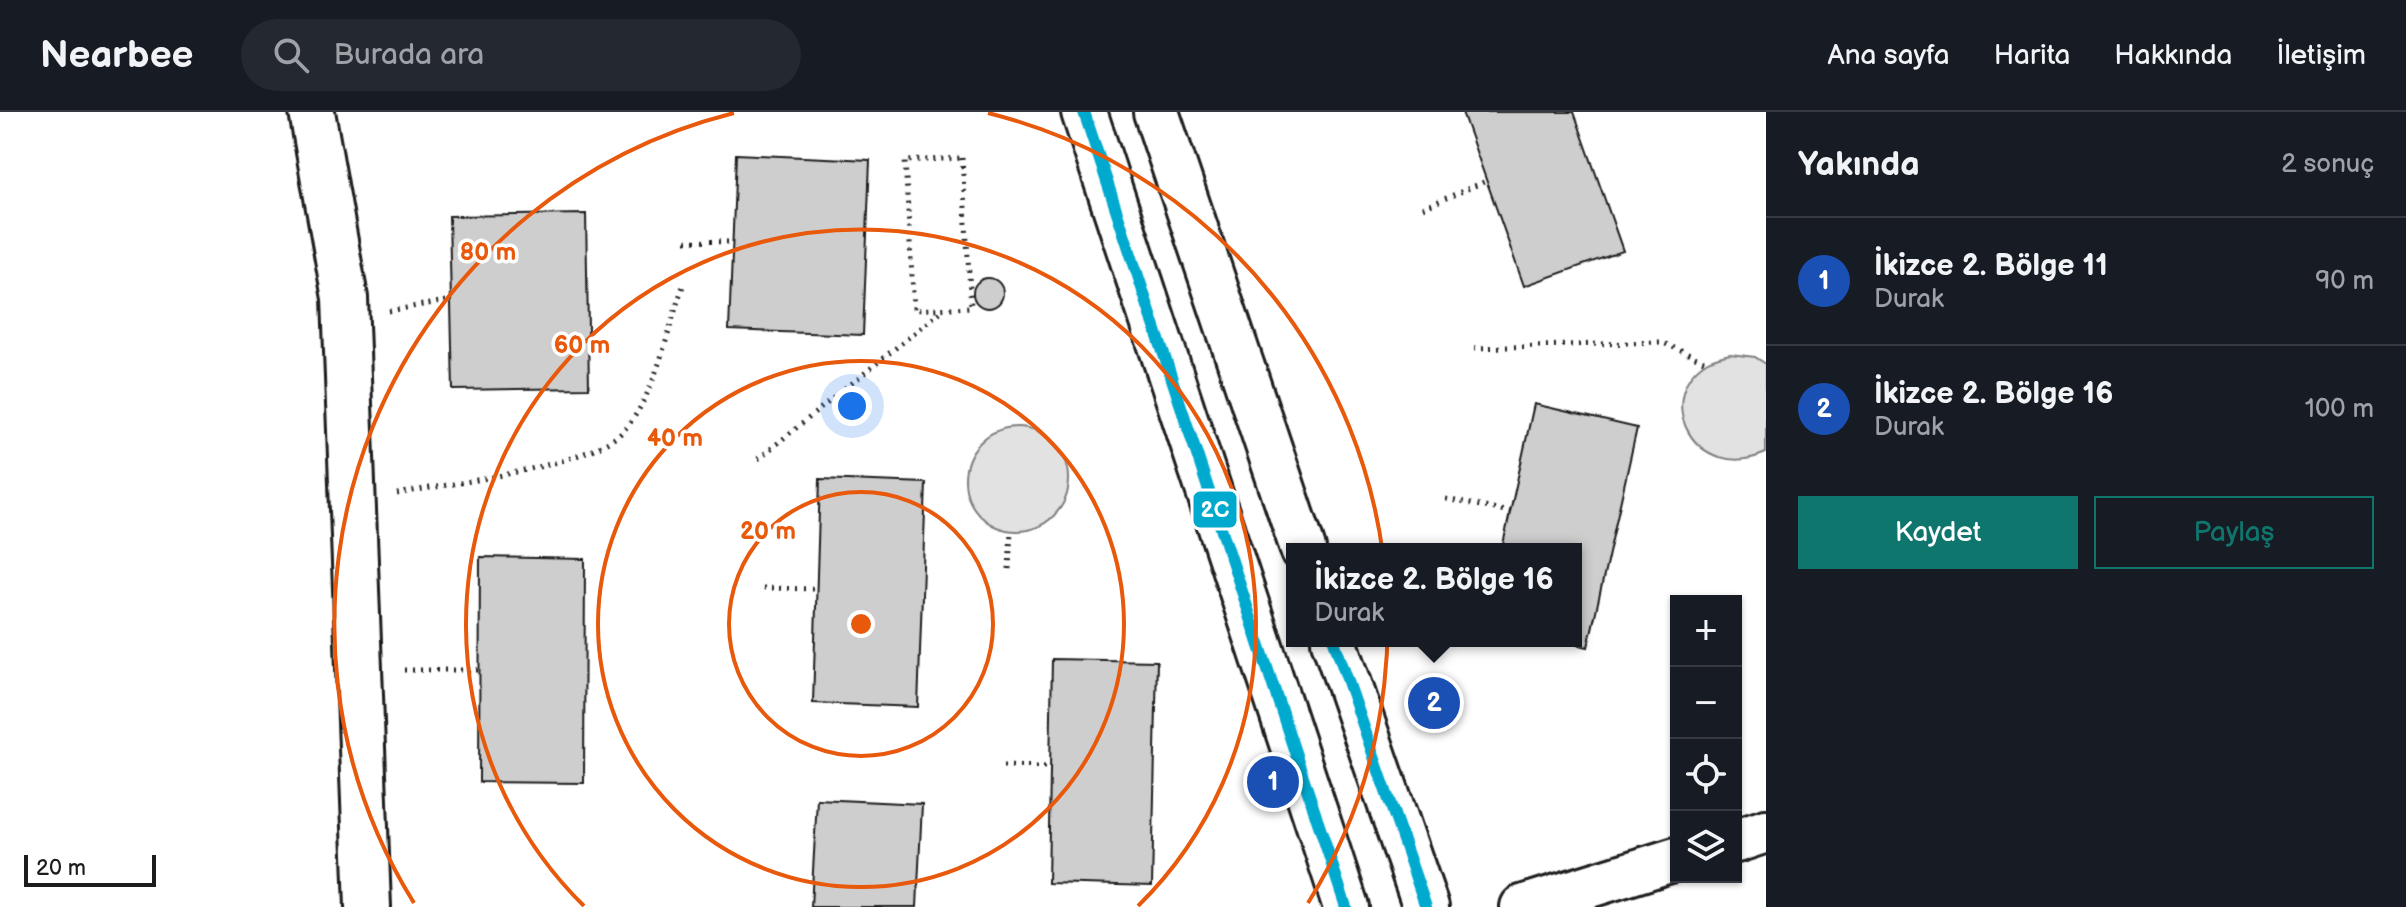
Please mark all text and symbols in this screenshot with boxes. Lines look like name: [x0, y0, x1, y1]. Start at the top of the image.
search box: [241, 19, 801, 91]
text: Nearbee: [40, 33, 193, 78]
icon: search: [269, 33, 313, 77]
text: Burada ara: [333, 37, 484, 73]
text: Ana sayfa: [1828, 39, 1950, 72]
text: Harita: [1994, 39, 2070, 72]
text: Hakkında: [2114, 39, 2232, 72]
text: İletişim: [2276, 39, 2366, 72]
text: Yakında: [1798, 144, 1920, 185]
text: 2 sonuç: [2281, 149, 2374, 180]
text: 80 m: [460, 238, 516, 267]
text: İkizce 2. Bölge 11: [1874, 248, 2108, 284]
text: 1: [1819, 266, 1829, 297]
text: 90 m: [2315, 266, 2374, 297]
text: Durak: [1874, 284, 1944, 315]
text: 60 m: [554, 331, 610, 360]
text: İkizce 2. Bölge 16: [1874, 376, 2113, 412]
your location: [832, 386, 872, 426]
text: 2: [1816, 394, 1832, 425]
text: 100 m: [2305, 394, 2374, 425]
text: Durak: [1874, 412, 1944, 443]
text: 40 m: [647, 424, 703, 453]
line badge: 2C: [1192, 490, 1238, 529]
button: Kaydet: [1798, 496, 2078, 569]
button: Paylaş: [2094, 496, 2374, 569]
text: 2C: [1201, 497, 1229, 524]
text: 20 m: [740, 517, 796, 546]
popup: [1286, 543, 1582, 647]
text: İkizce 2. Bölge 16: [1314, 562, 1554, 598]
map controls: [1670, 595, 1742, 883]
button: +: [1670, 595, 1742, 667]
text: Durak: [1314, 598, 1384, 629]
centre of rings: [847, 610, 875, 638]
button: −: [1670, 667, 1742, 739]
pin: 2: [1408, 673, 1460, 733]
button: locate: [1670, 739, 1742, 811]
pin: 1: [1247, 752, 1299, 812]
button: layers: [1670, 811, 1742, 883]
scale bar: [24, 851, 156, 887]
text: 20 m: [36, 855, 86, 882]

